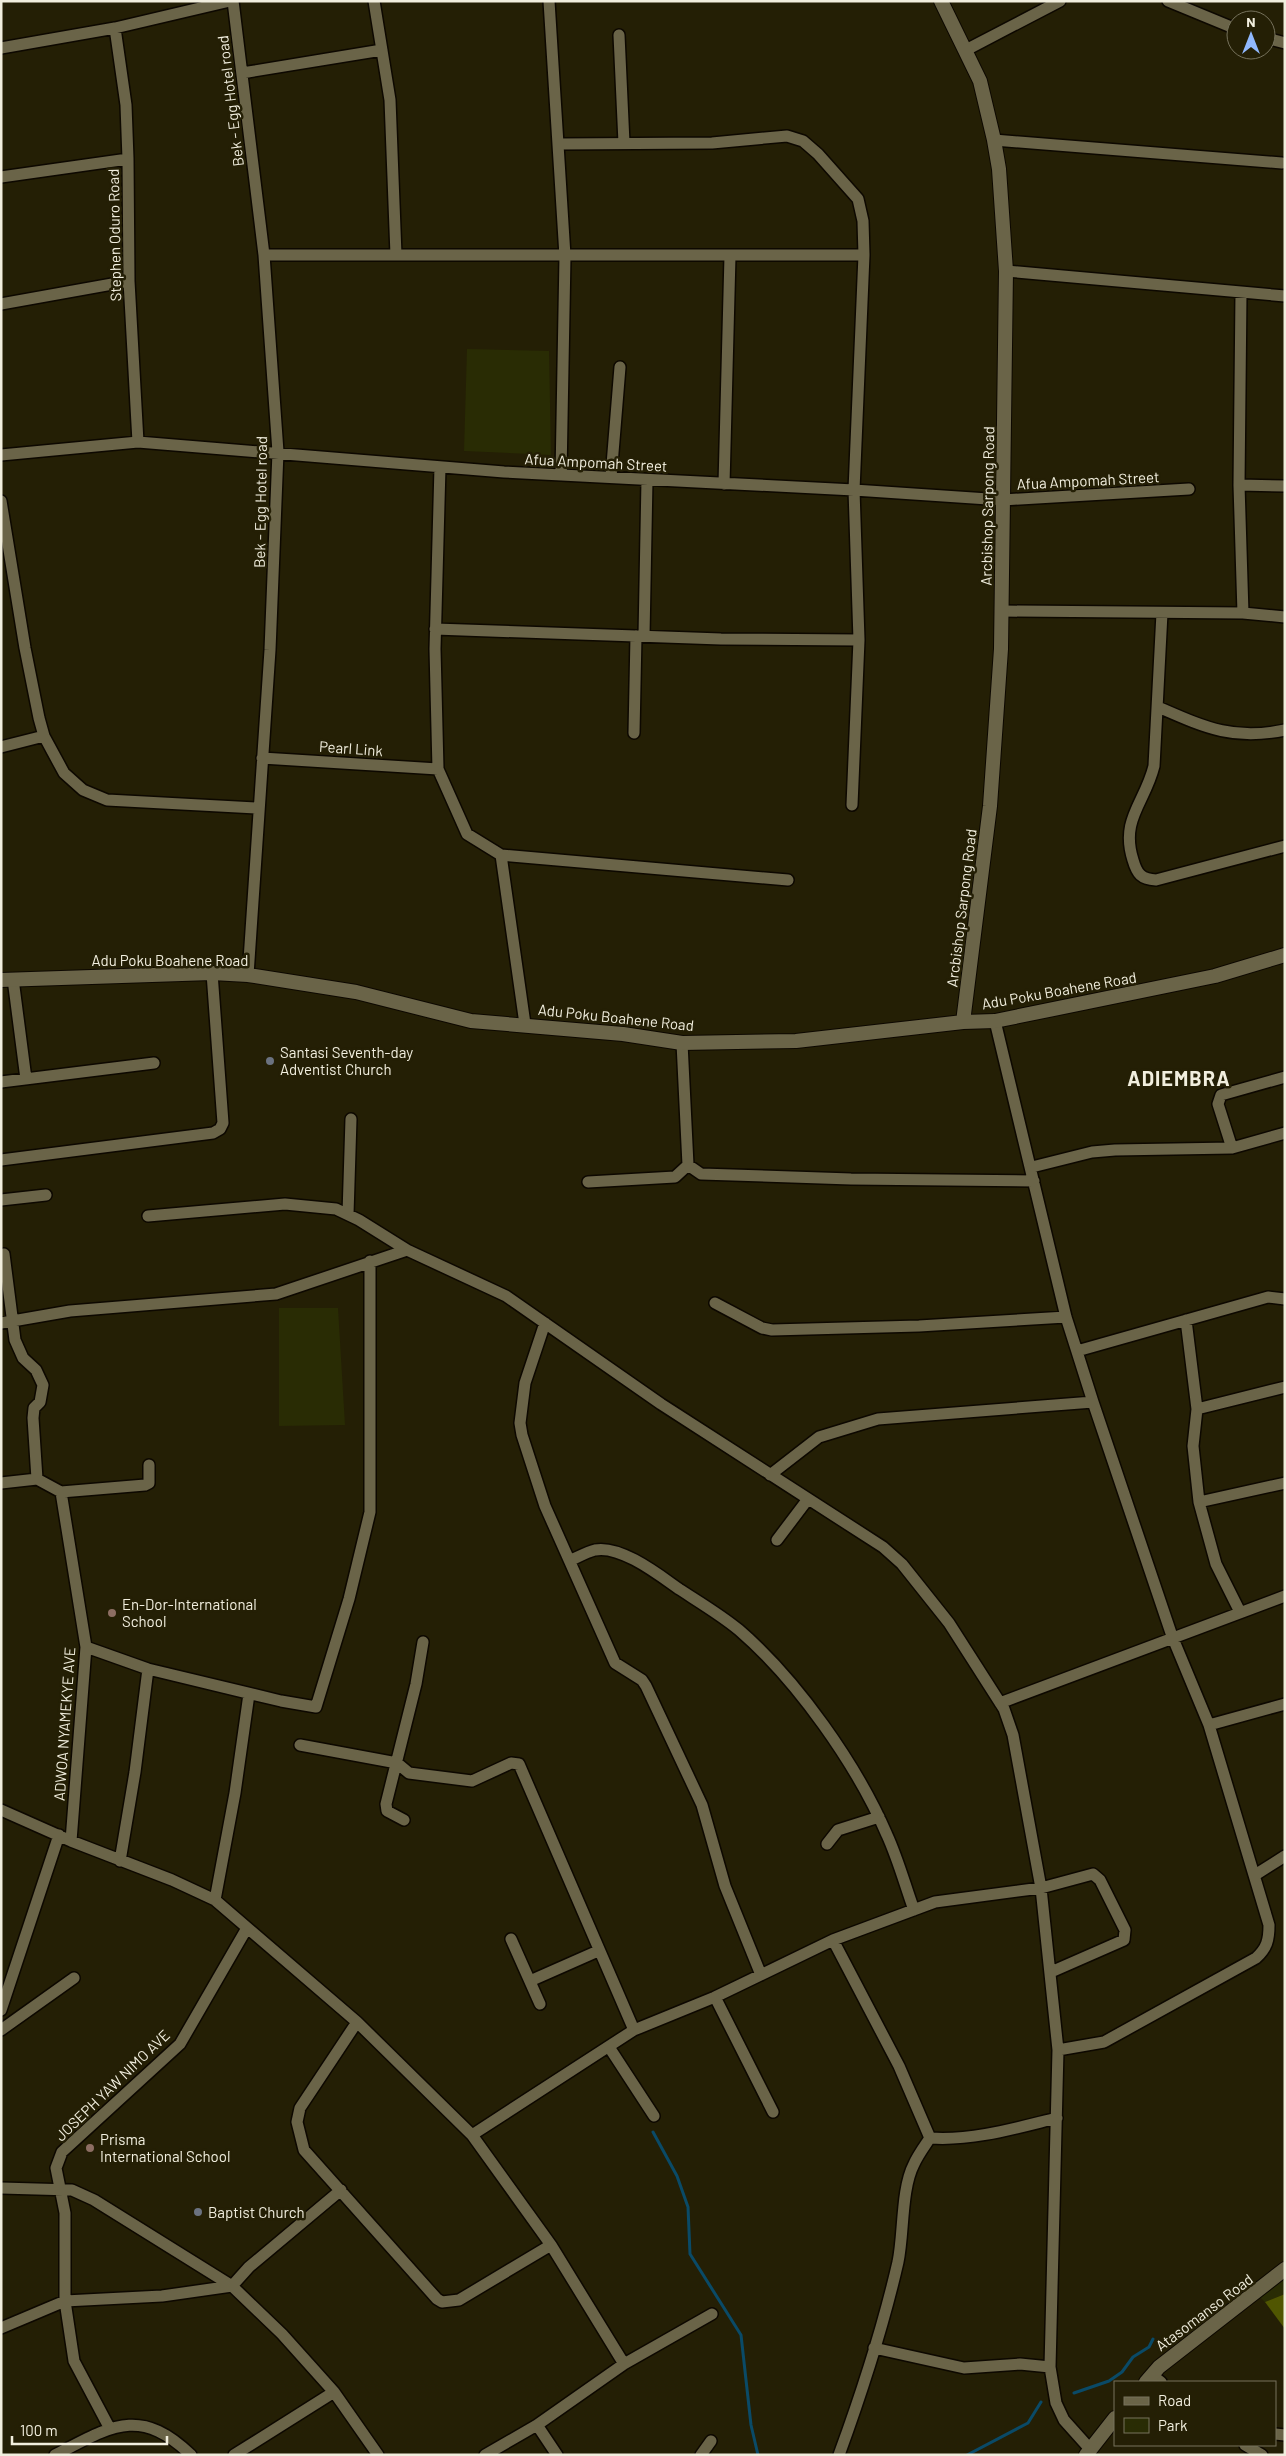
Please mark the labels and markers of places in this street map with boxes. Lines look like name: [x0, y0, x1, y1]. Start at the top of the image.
place label: Santasi Seventh-day Adventist Church: [280, 1043, 413, 1078]
marker: Santasi Seventh-day Adventist Church: [264, 1055, 276, 1067]
place label: En-Dor-International School: [122, 1595, 257, 1630]
marker: En-Dor-International School: [106, 1607, 118, 1619]
place label: Prisma International School: [100, 2130, 230, 2165]
marker: Prisma International School: [84, 2142, 96, 2154]
place label: Baptist Church: [208, 2203, 305, 2221]
marker: Baptist Church: [192, 2206, 204, 2218]

